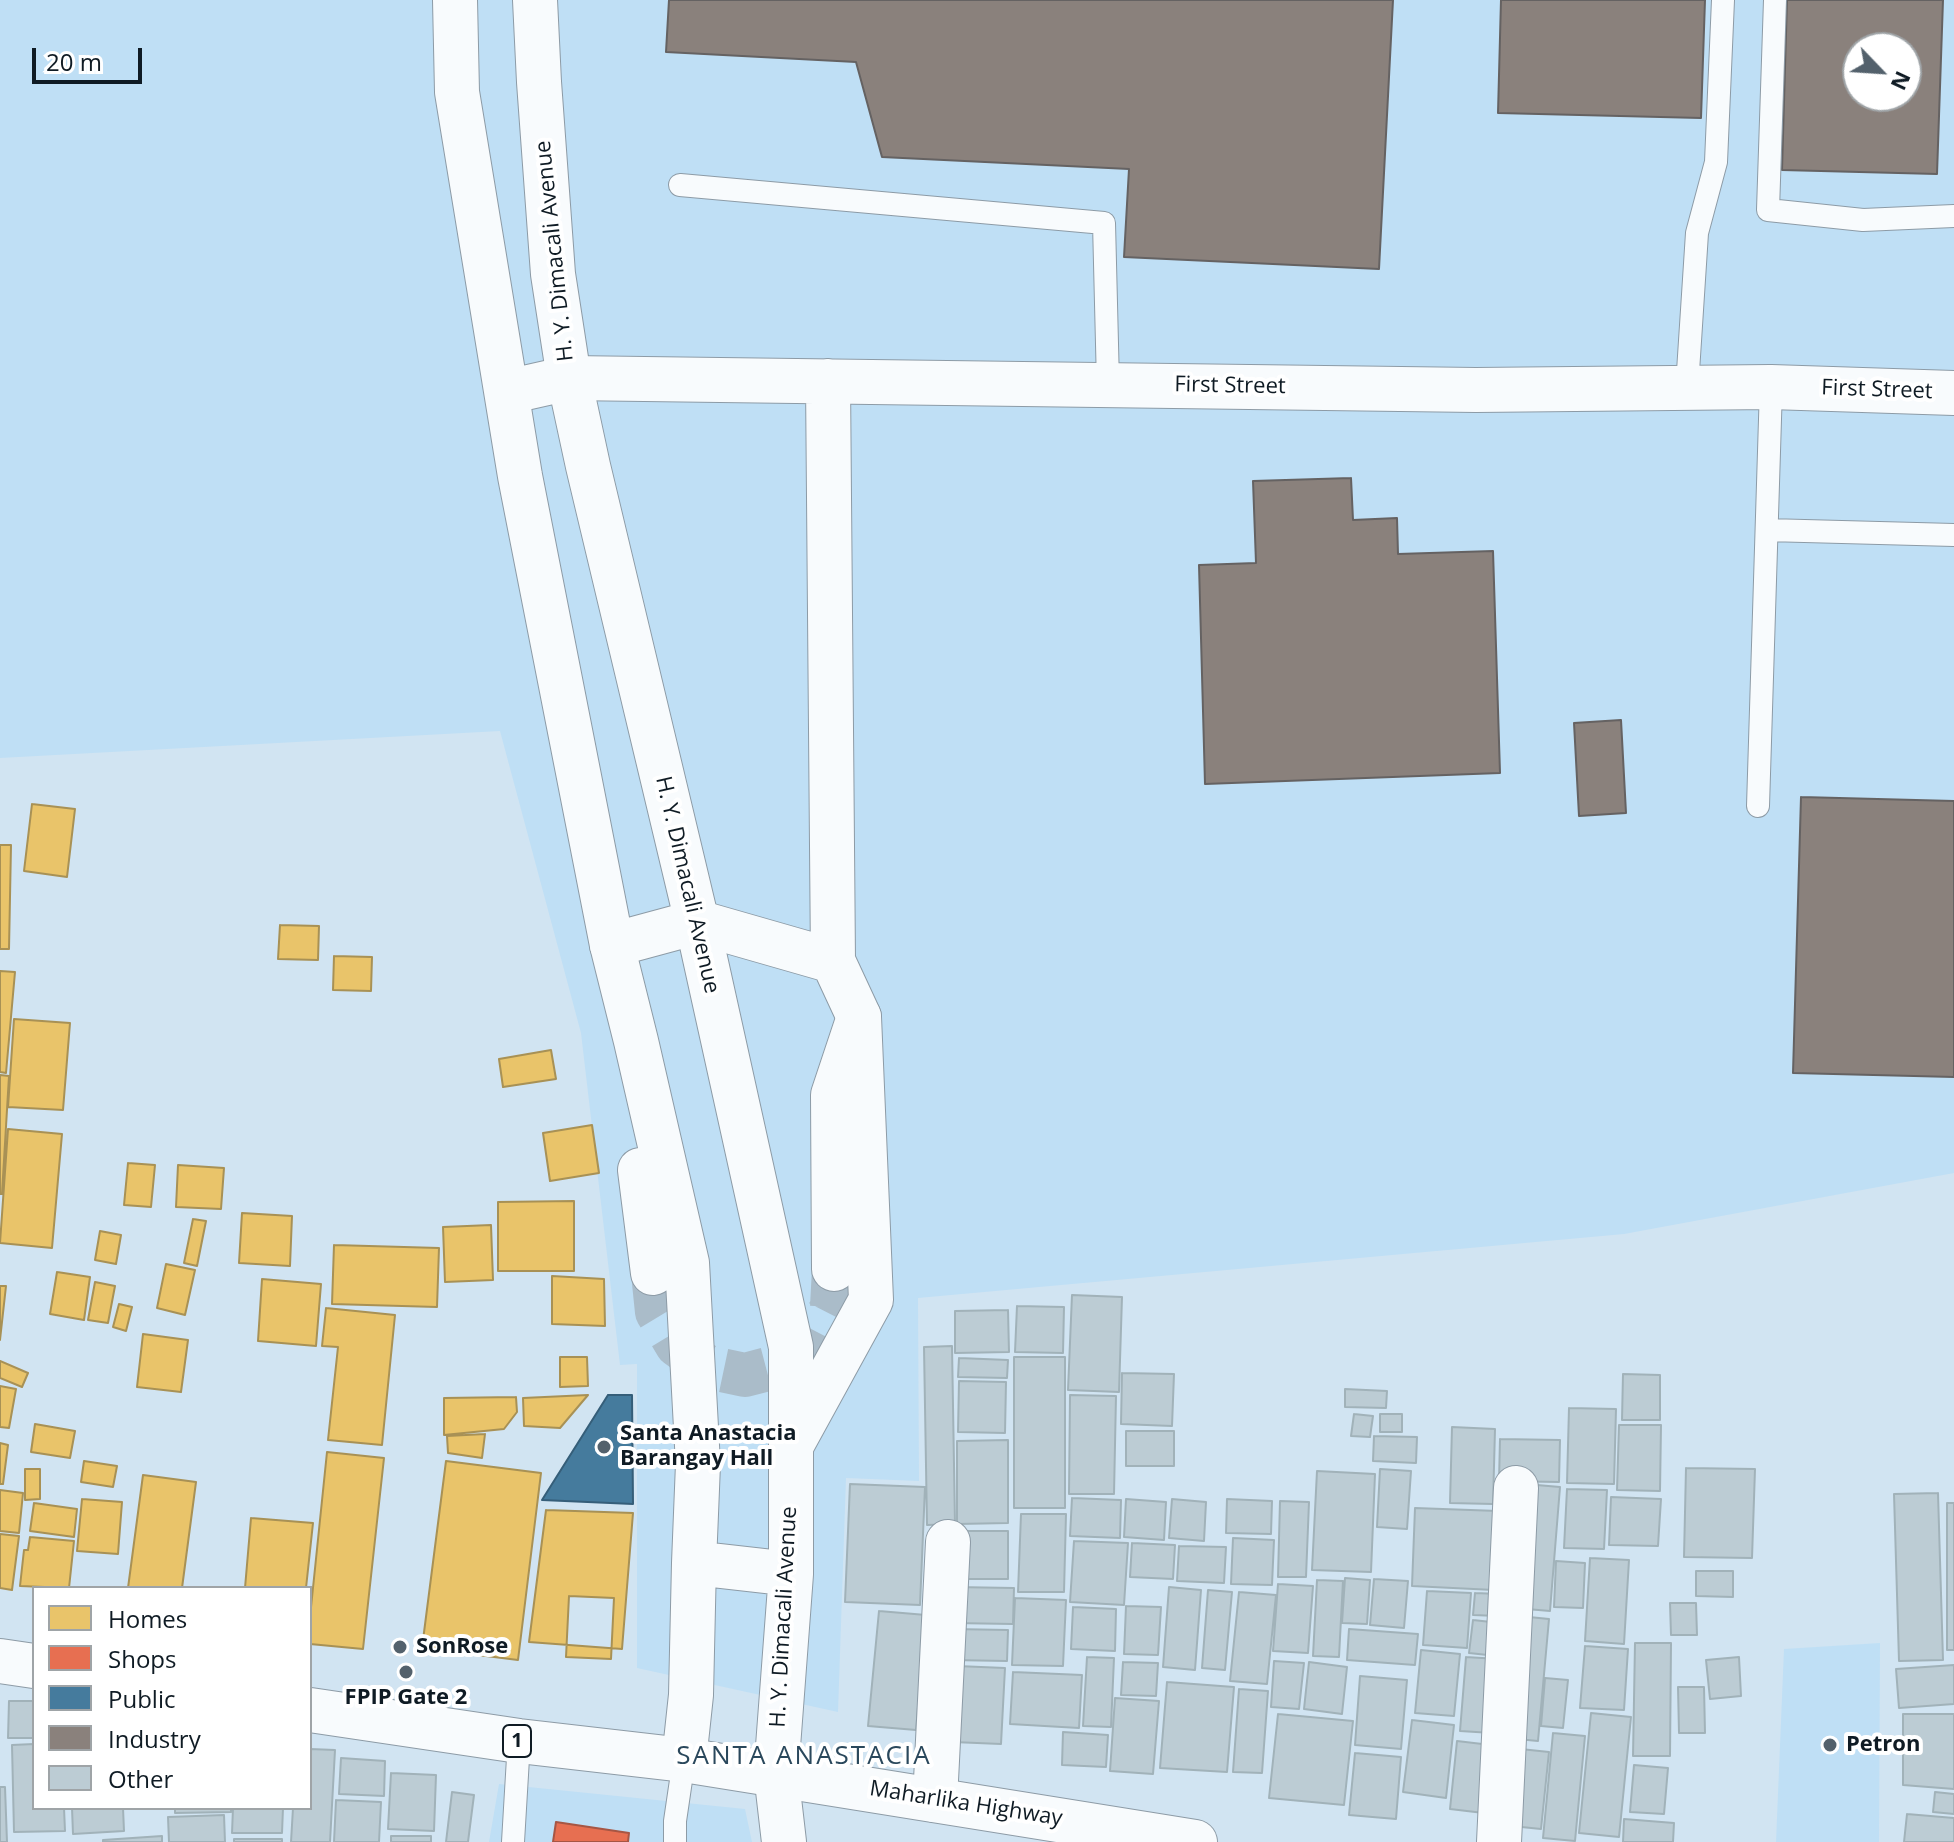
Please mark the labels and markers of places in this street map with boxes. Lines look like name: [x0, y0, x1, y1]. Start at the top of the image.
place label: Santa Anastacia Barangay Hall: [620, 1421, 796, 1472]
marker: Santa Anastacia Barangay Hall: [595, 1438, 613, 1456]
place label: SonRose: [416, 1634, 508, 1660]
marker: SonRose: [391, 1638, 409, 1656]
marker: FPIP Gate 2: [397, 1663, 415, 1681]
place label: FPIP Gate 2: [345, 1685, 467, 1711]
place label: Petron: [1846, 1732, 1920, 1758]
marker: Petron: [1821, 1736, 1839, 1754]

